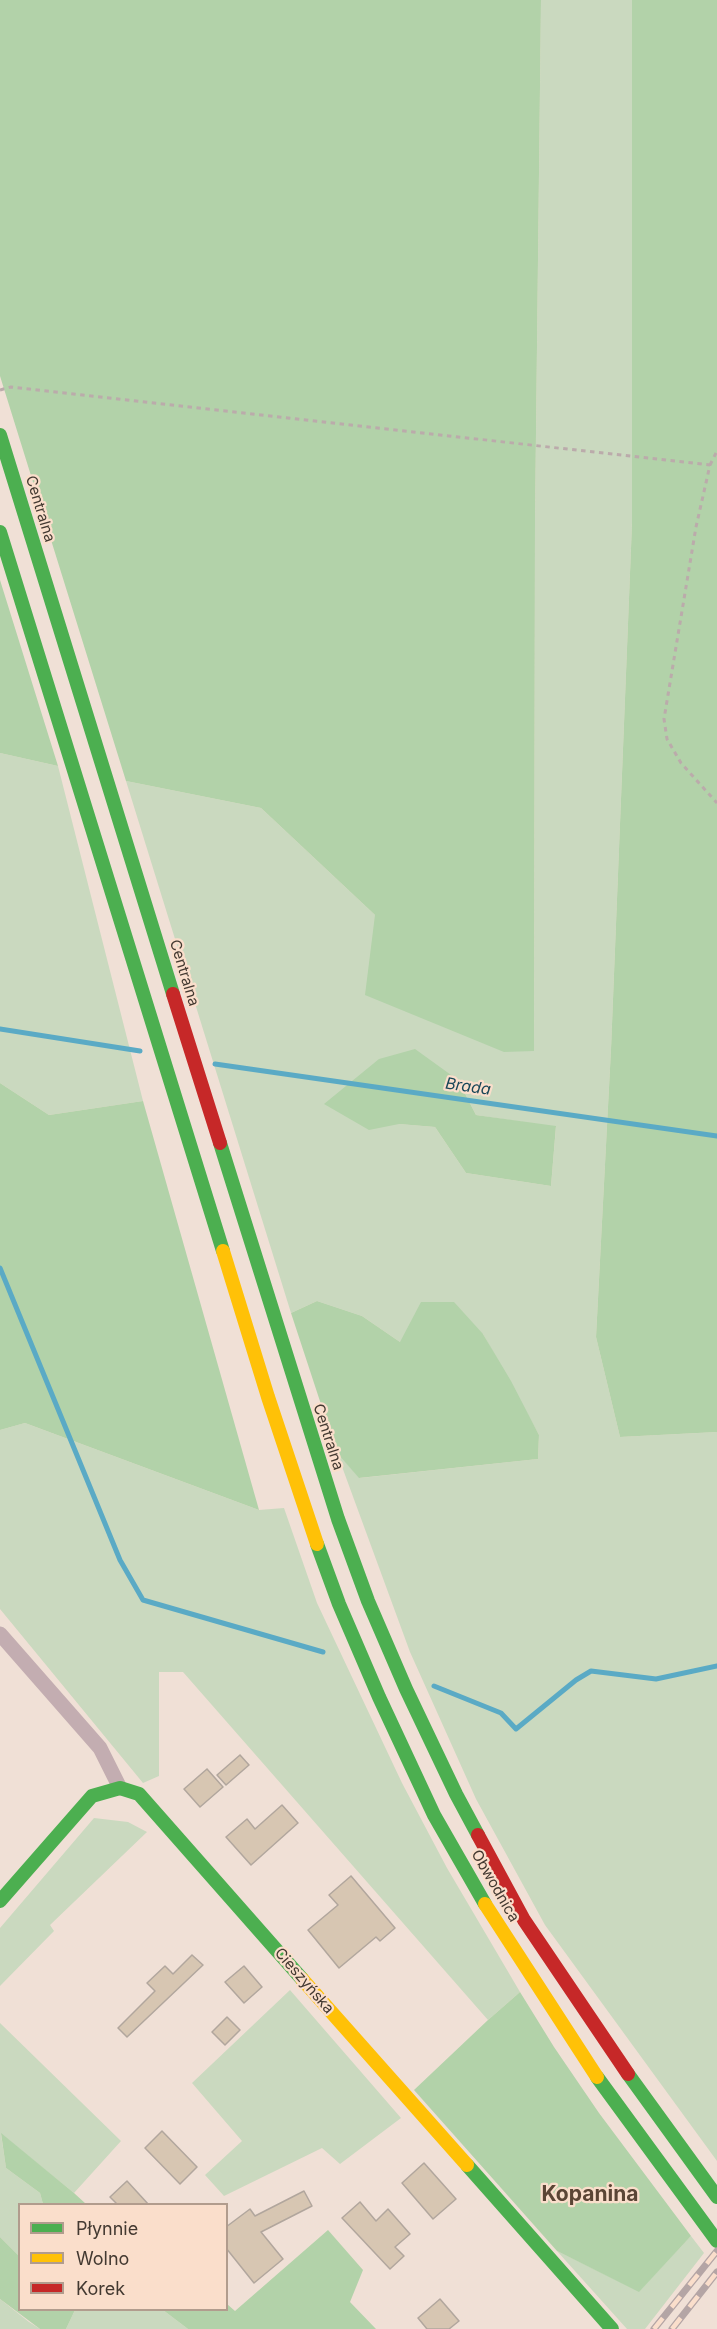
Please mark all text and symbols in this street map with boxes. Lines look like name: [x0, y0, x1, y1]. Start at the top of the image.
street label: Centralna: [21, 474, 59, 544]
street label: Centralna: [165, 938, 203, 1008]
water label: Brada: [444, 1074, 492, 1100]
street label: Centralna: [309, 1402, 347, 1472]
street label: Obwodnica: [467, 1847, 523, 1925]
street label: Cieszyńska: [271, 1944, 337, 2018]
district label: Kopanina: [542, 2182, 638, 2208]
legend: [18, 2203, 228, 2311]
text: Płynnie: [76, 2218, 138, 2239]
text: Wolno: [76, 2248, 129, 2269]
text: Korek: [76, 2278, 125, 2299]

